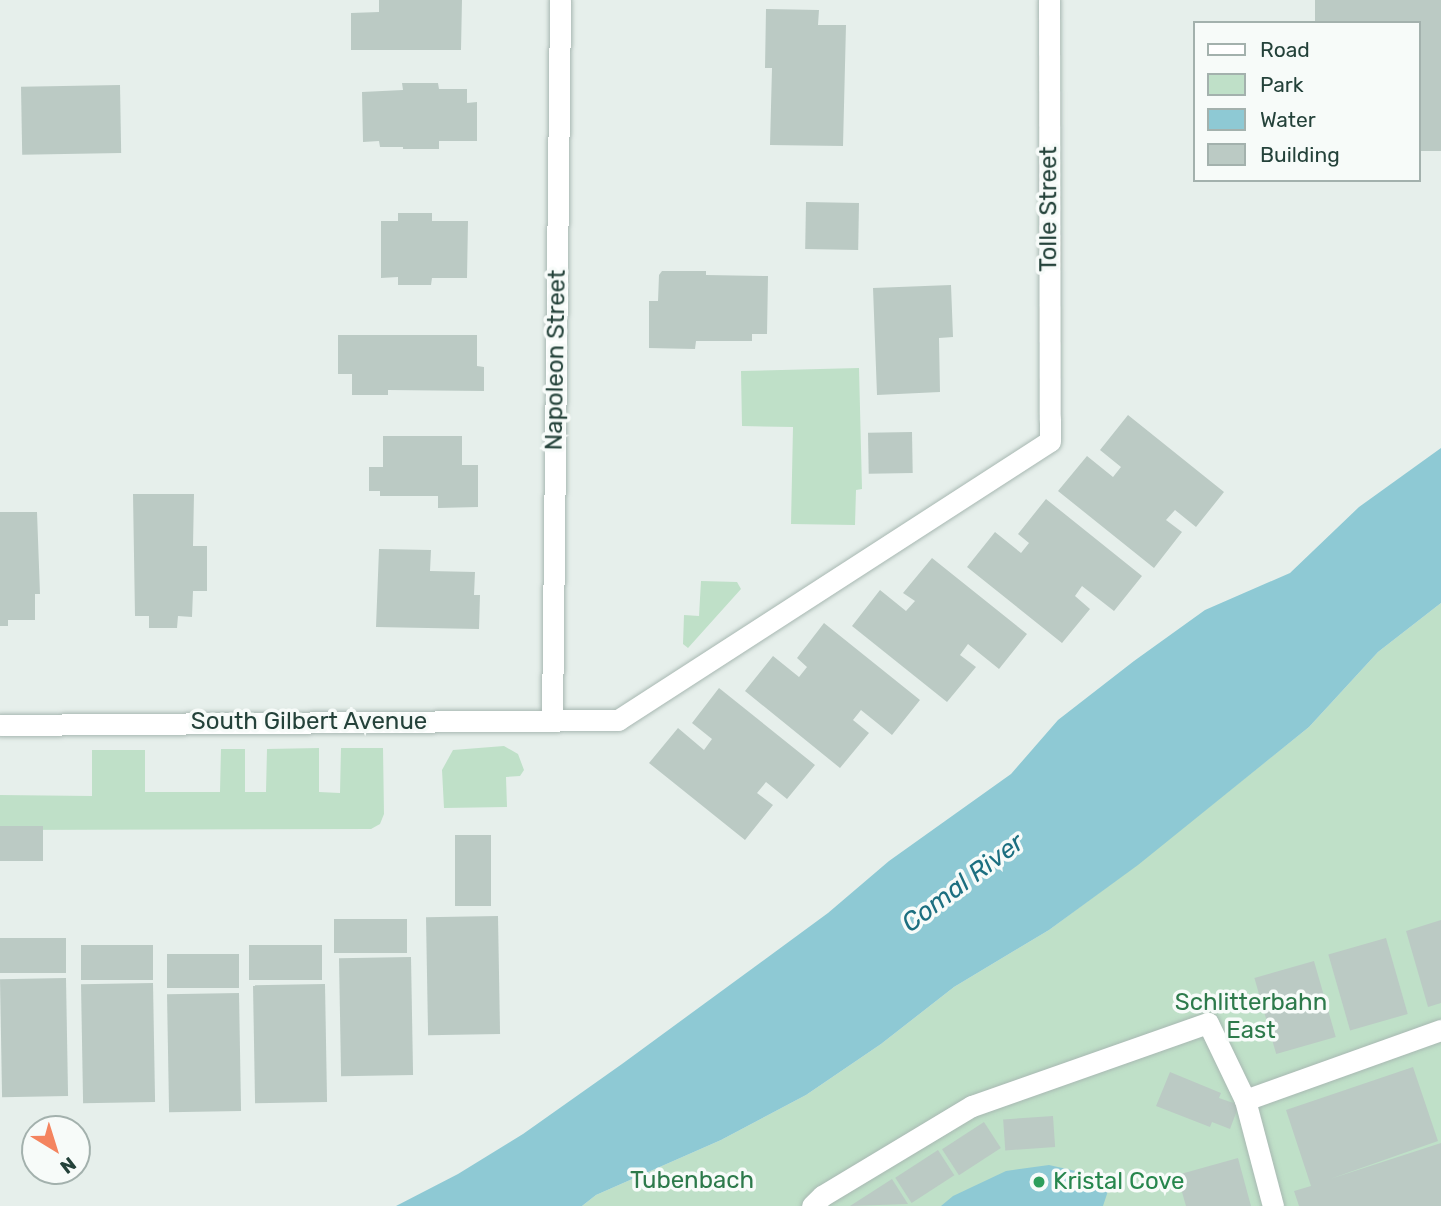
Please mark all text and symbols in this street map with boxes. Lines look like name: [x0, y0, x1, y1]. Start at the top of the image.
legend: [1192, 21, 1420, 182]
text: Road: [1260, 37, 1310, 62]
text: Park: [1260, 72, 1304, 97]
text: Water: [1260, 107, 1316, 132]
text: Building: [1260, 142, 1340, 167]
street label: Tolle Street: [1035, 146, 1063, 272]
street label: Napoleon Street: [540, 269, 572, 451]
street label: South Gilbert Avenue: [190, 708, 428, 736]
water label: Comal River: [896, 827, 1030, 939]
park label: Schlitterbahn East: [1175, 989, 1327, 1045]
north arrow: [21, 1115, 91, 1185]
text: N: [56, 1152, 80, 1179]
park label: Tubenbach: [630, 1167, 754, 1195]
place label: Kristal Cove: [1053, 1168, 1185, 1196]
marker: Kristal Cove: [1031, 1174, 1047, 1190]

